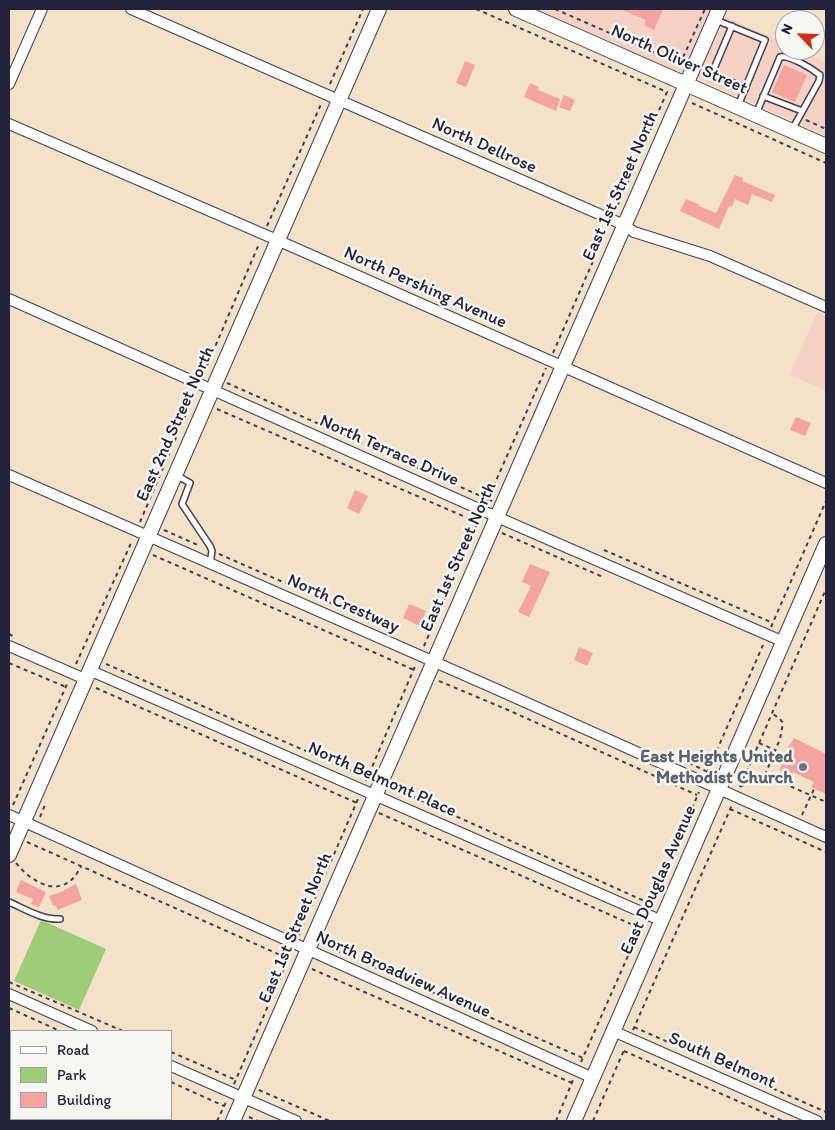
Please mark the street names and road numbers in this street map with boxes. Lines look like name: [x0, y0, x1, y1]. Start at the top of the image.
street label: North Oliver Street: [607, 20, 751, 100]
street label: East 1st Street North: [578, 108, 664, 264]
street label: North Dellrose: [428, 113, 540, 179]
street label: North Pershing Avenue: [340, 242, 510, 334]
street label: East 2nd Street North: [132, 343, 220, 505]
street label: North Terrace Drive: [316, 411, 462, 491]
street label: East 1st Street North: [416, 479, 502, 635]
street label: North Crestway: [284, 570, 402, 638]
street label: North Belmont Place: [304, 738, 460, 822]
street label: East Douglas Avenue: [616, 802, 702, 958]
street label: East 1st Street North: [254, 849, 338, 1007]
street label: North Broadview Avenue: [312, 927, 494, 1023]
street label: South Belmont: [665, 1028, 779, 1094]

